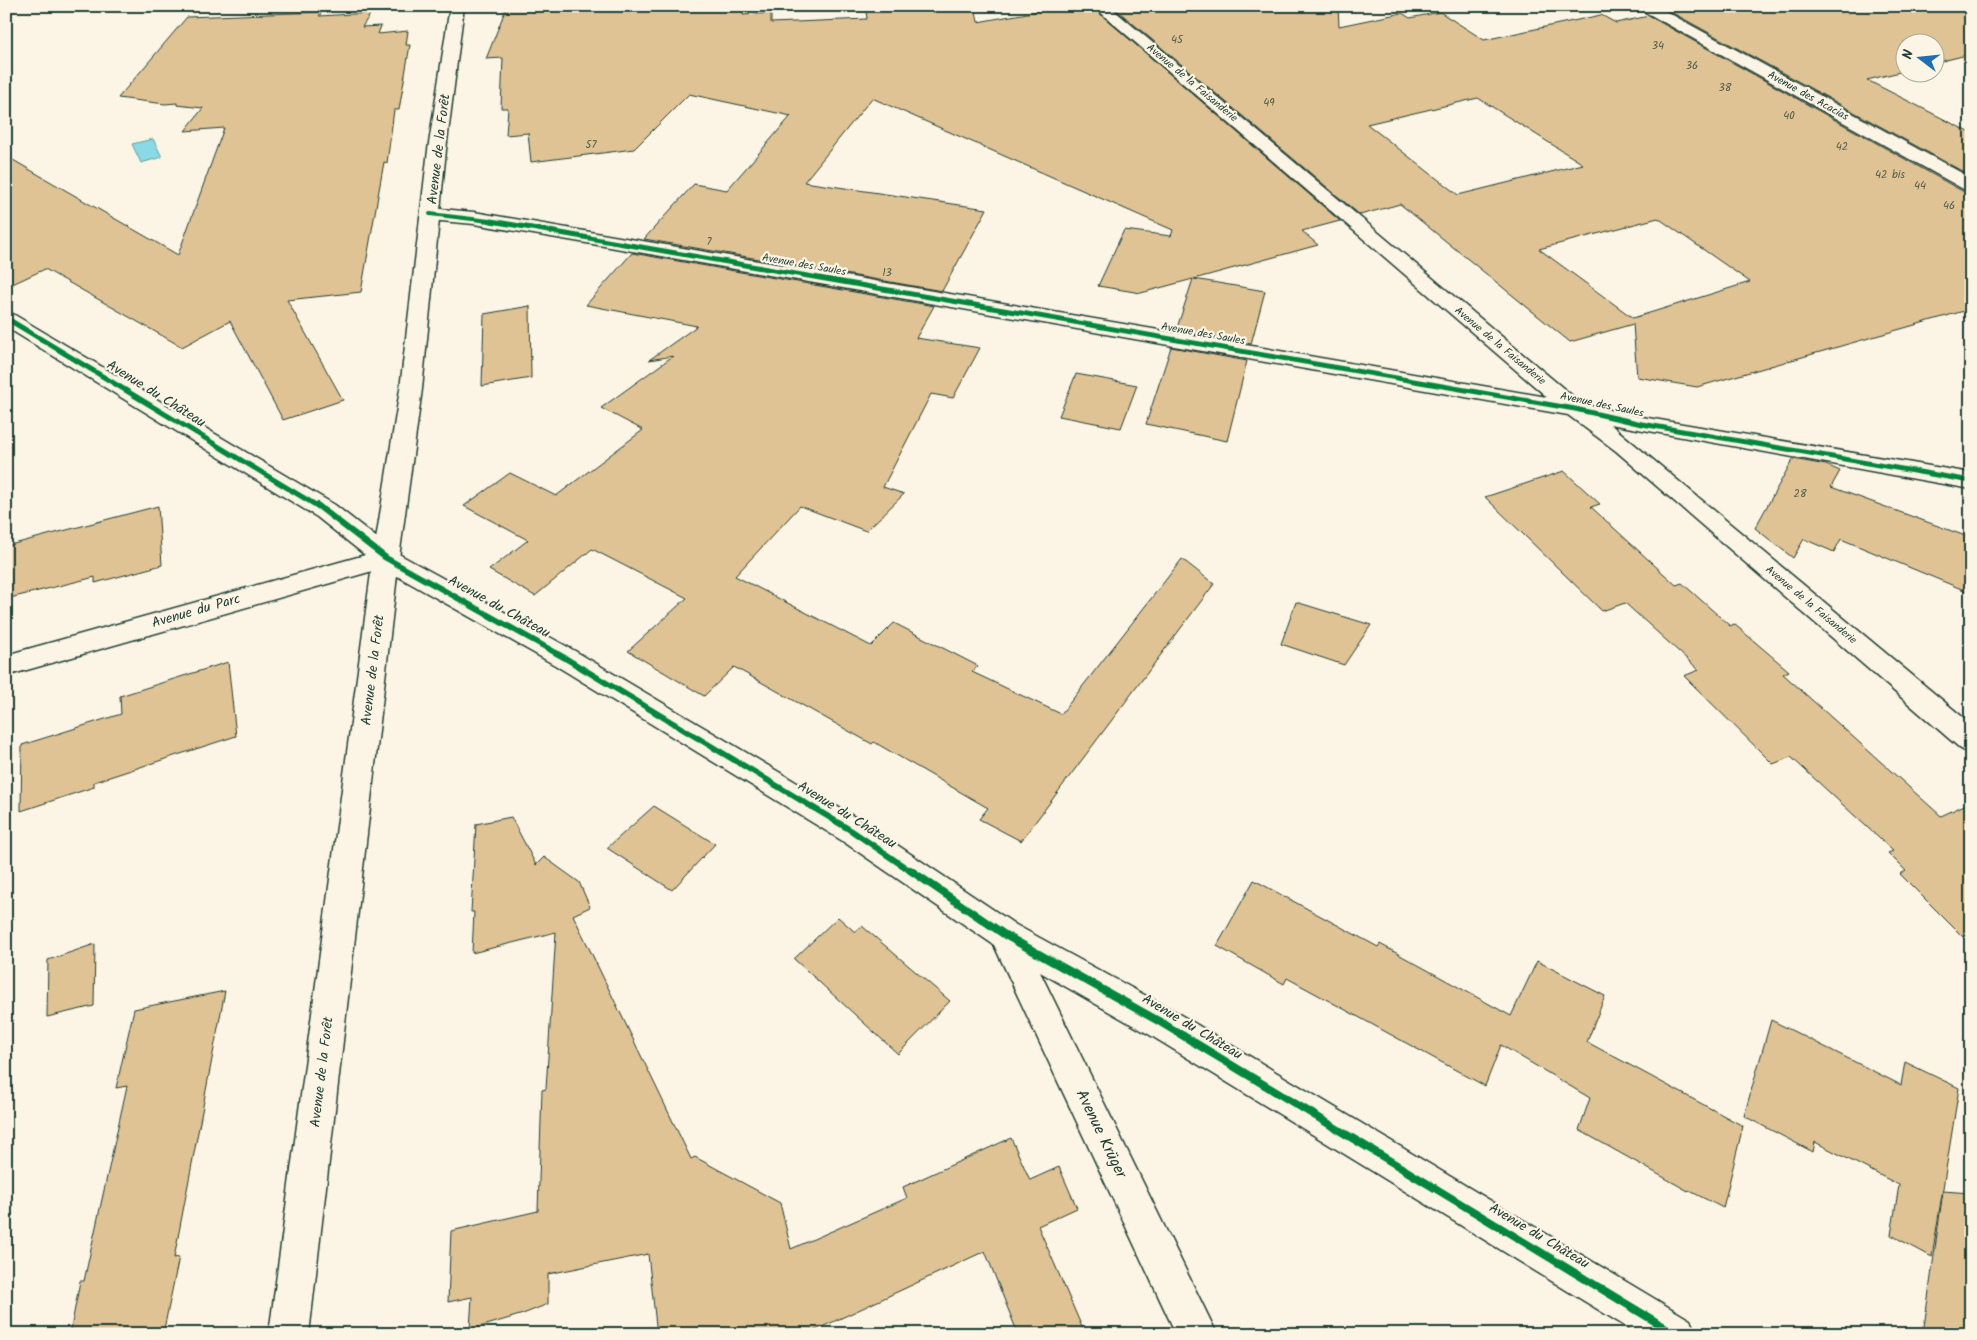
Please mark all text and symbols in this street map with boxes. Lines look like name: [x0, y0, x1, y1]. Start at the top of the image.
house number: 45: [1171, 31, 1184, 49]
north arrow: [1894, 32, 1944, 82]
house number: 34: [1652, 37, 1664, 55]
street label: Avenue de la Faisanderie: [1142, 39, 1242, 127]
text: N: [1897, 47, 1920, 62]
house number: 36: [1686, 57, 1698, 75]
street label: Avenue des Acacias: [1764, 66, 1852, 126]
house number: 38: [1719, 79, 1732, 97]
street label: Avenue de la Forêt: [421, 92, 457, 206]
house number: 49: [1263, 94, 1275, 112]
house number: 40: [1783, 107, 1795, 125]
house number: 57: [586, 136, 597, 154]
house number: 42: [1836, 138, 1848, 156]
house number: 42 bis: [1875, 166, 1905, 184]
house number: 44: [1914, 177, 1926, 195]
house number: 46: [1943, 197, 1955, 215]
house number: 7: [706, 233, 712, 251]
street label: Avenue des Saules: [761, 249, 848, 281]
house number: 13: [882, 264, 892, 282]
street label: Avenue de la Faisanderie: [1450, 302, 1550, 390]
street label: Avenue des Saules: [1160, 318, 1247, 350]
street label: Avenue du Château: [102, 355, 210, 434]
street label: Avenue des Saules: [1559, 387, 1646, 423]
house number: 28: [1793, 485, 1807, 503]
street label: Avenue de la Faisanderie: [1761, 561, 1861, 649]
street label: Avenue du Château: [444, 570, 554, 644]
street label: Avenue du Parc: [149, 588, 243, 634]
street label: Avenue de la Forêt: [355, 613, 391, 727]
street label: Avenue du Château: [793, 776, 901, 855]
street label: Avenue du Château: [1138, 988, 1247, 1066]
street label: Avenue de la Forêt: [304, 1015, 340, 1129]
street label: Avenue Krüger: [1069, 1085, 1134, 1184]
street label: Avenue du Château: [1485, 1197, 1594, 1275]

